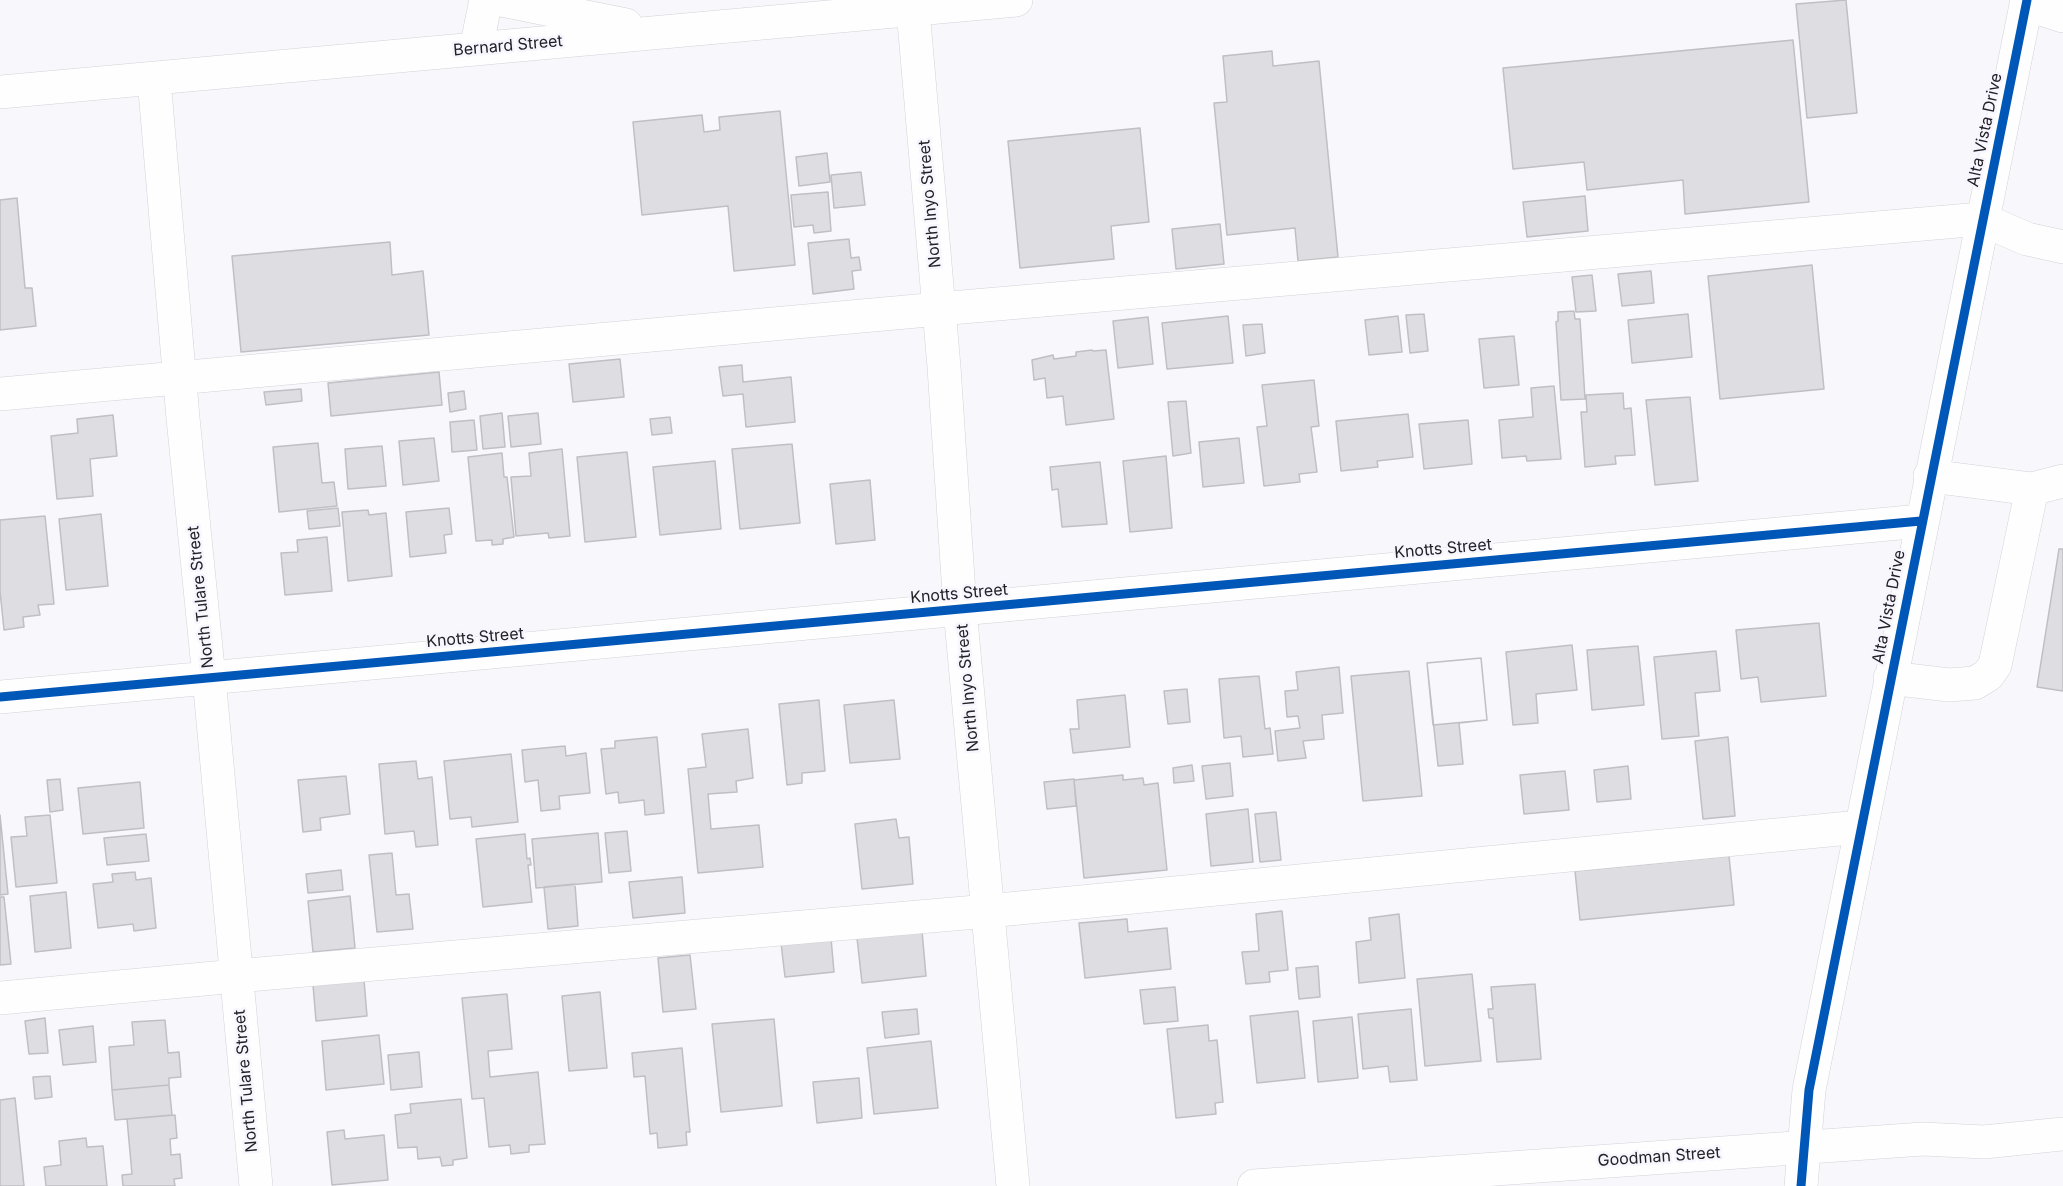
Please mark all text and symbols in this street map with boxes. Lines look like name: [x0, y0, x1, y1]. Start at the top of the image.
street label: Bernard Street: [453, 32, 563, 60]
street label: Alta Vista Drive: [1964, 71, 2006, 189]
street label: North Inyo Street: [915, 139, 945, 269]
street label: North Tulare Street: [184, 525, 218, 669]
street label: Knotts Street: [1393, 535, 1493, 563]
street label: Alta Vista Drive: [1869, 548, 1909, 666]
street label: Knotts Street: [909, 580, 1009, 608]
street label: North Inyo Street: [953, 623, 983, 753]
street label: Knotts Street: [425, 624, 525, 652]
street label: North Tulare Street: [230, 1009, 262, 1153]
street label: Goodman Street: [1597, 1143, 1721, 1171]

